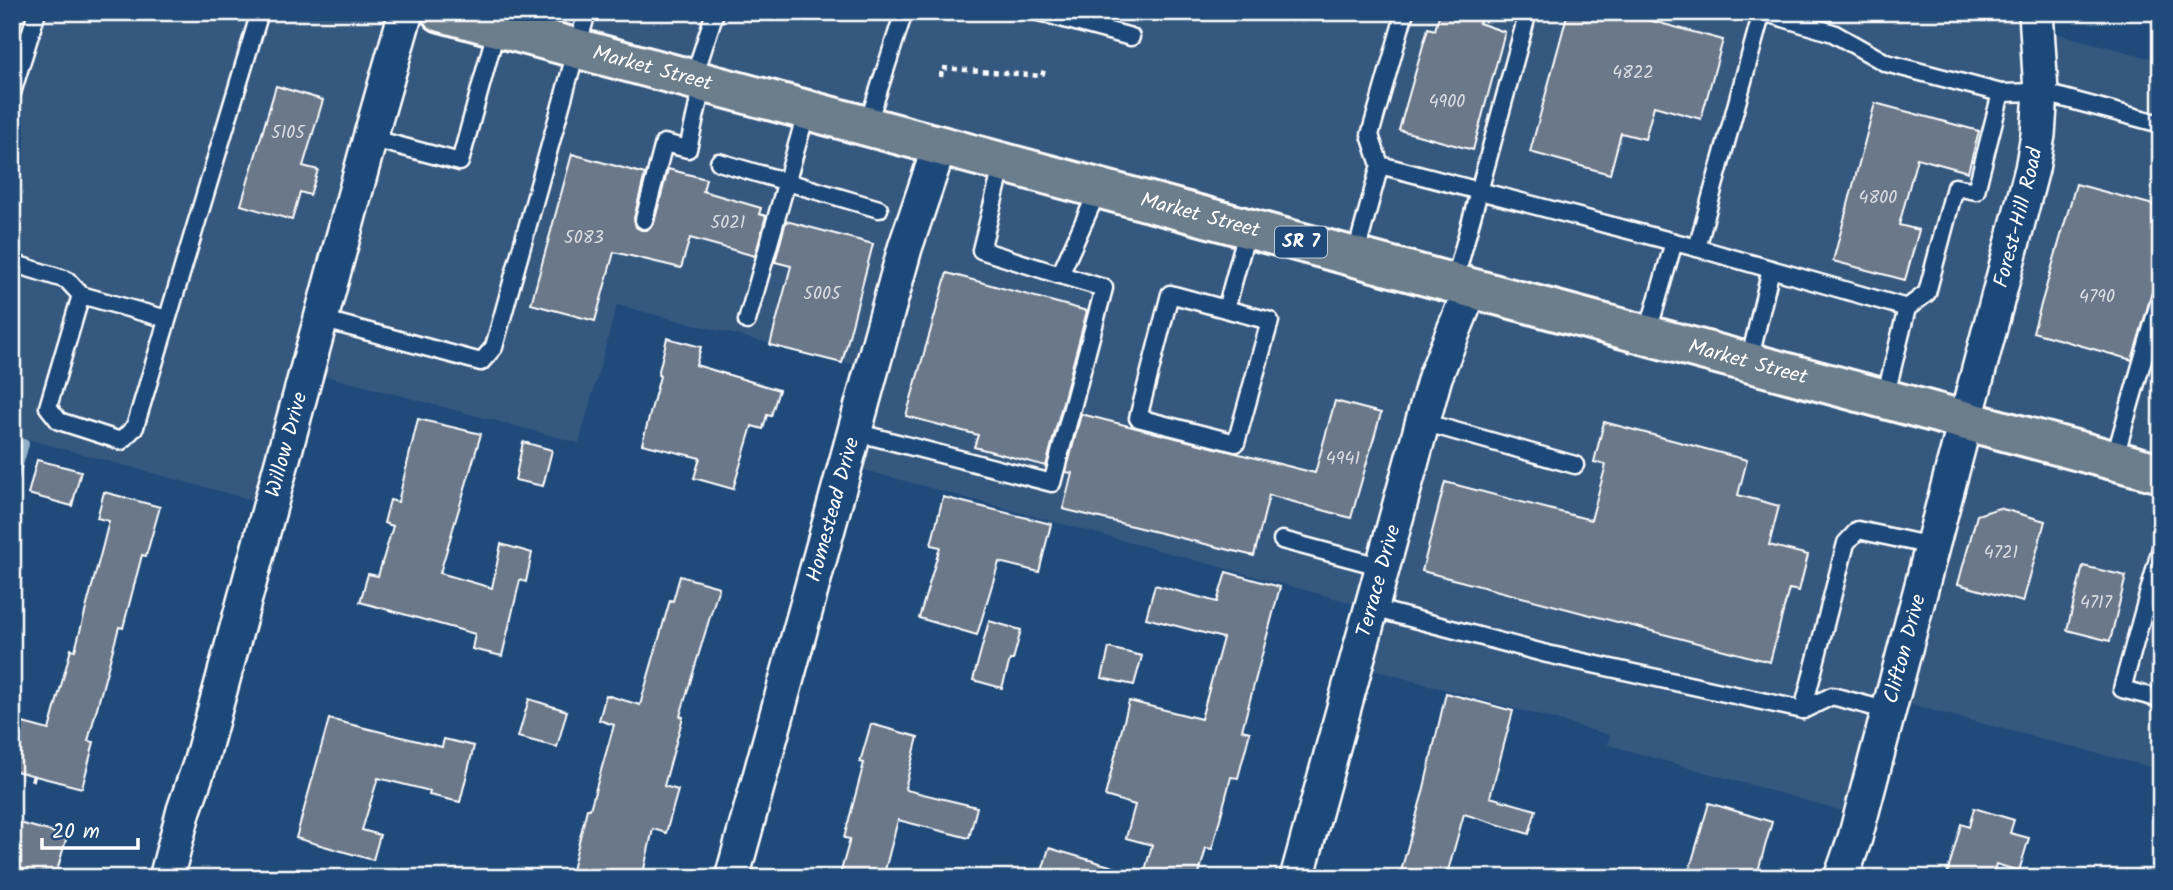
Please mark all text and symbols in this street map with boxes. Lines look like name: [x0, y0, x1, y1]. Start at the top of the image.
street label: Market Street: [589, 37, 717, 101]
house number: 4822: [1612, 59, 1654, 88]
house number: 4900: [1429, 88, 1465, 117]
house number: 5105: [271, 119, 306, 148]
street label: Forest-Hill Road: [1985, 145, 2052, 291]
street label: Market Street: [1137, 184, 1264, 248]
house number: 4800: [1859, 184, 1897, 213]
house number: 5021: [711, 209, 745, 238]
house number: 5083: [564, 224, 604, 253]
road number: SR 7: [1275, 226, 1327, 258]
house number: 5005: [803, 280, 842, 309]
house number: 4790: [2079, 283, 2115, 312]
street label: Market Street: [1684, 330, 1812, 394]
street label: Willow Drive: [257, 388, 317, 501]
street label: Homestead Drive: [798, 433, 869, 586]
house number: 4941: [1326, 445, 1360, 474]
street label: Terrace Drive: [1348, 520, 1410, 641]
house number: 4721: [1984, 539, 2018, 568]
house number: 4717: [2080, 589, 2113, 618]
street label: Clifton Drive: [1875, 590, 1935, 707]
scale bar: [42, 806, 138, 850]
text: 20 m: [52, 816, 100, 849]

